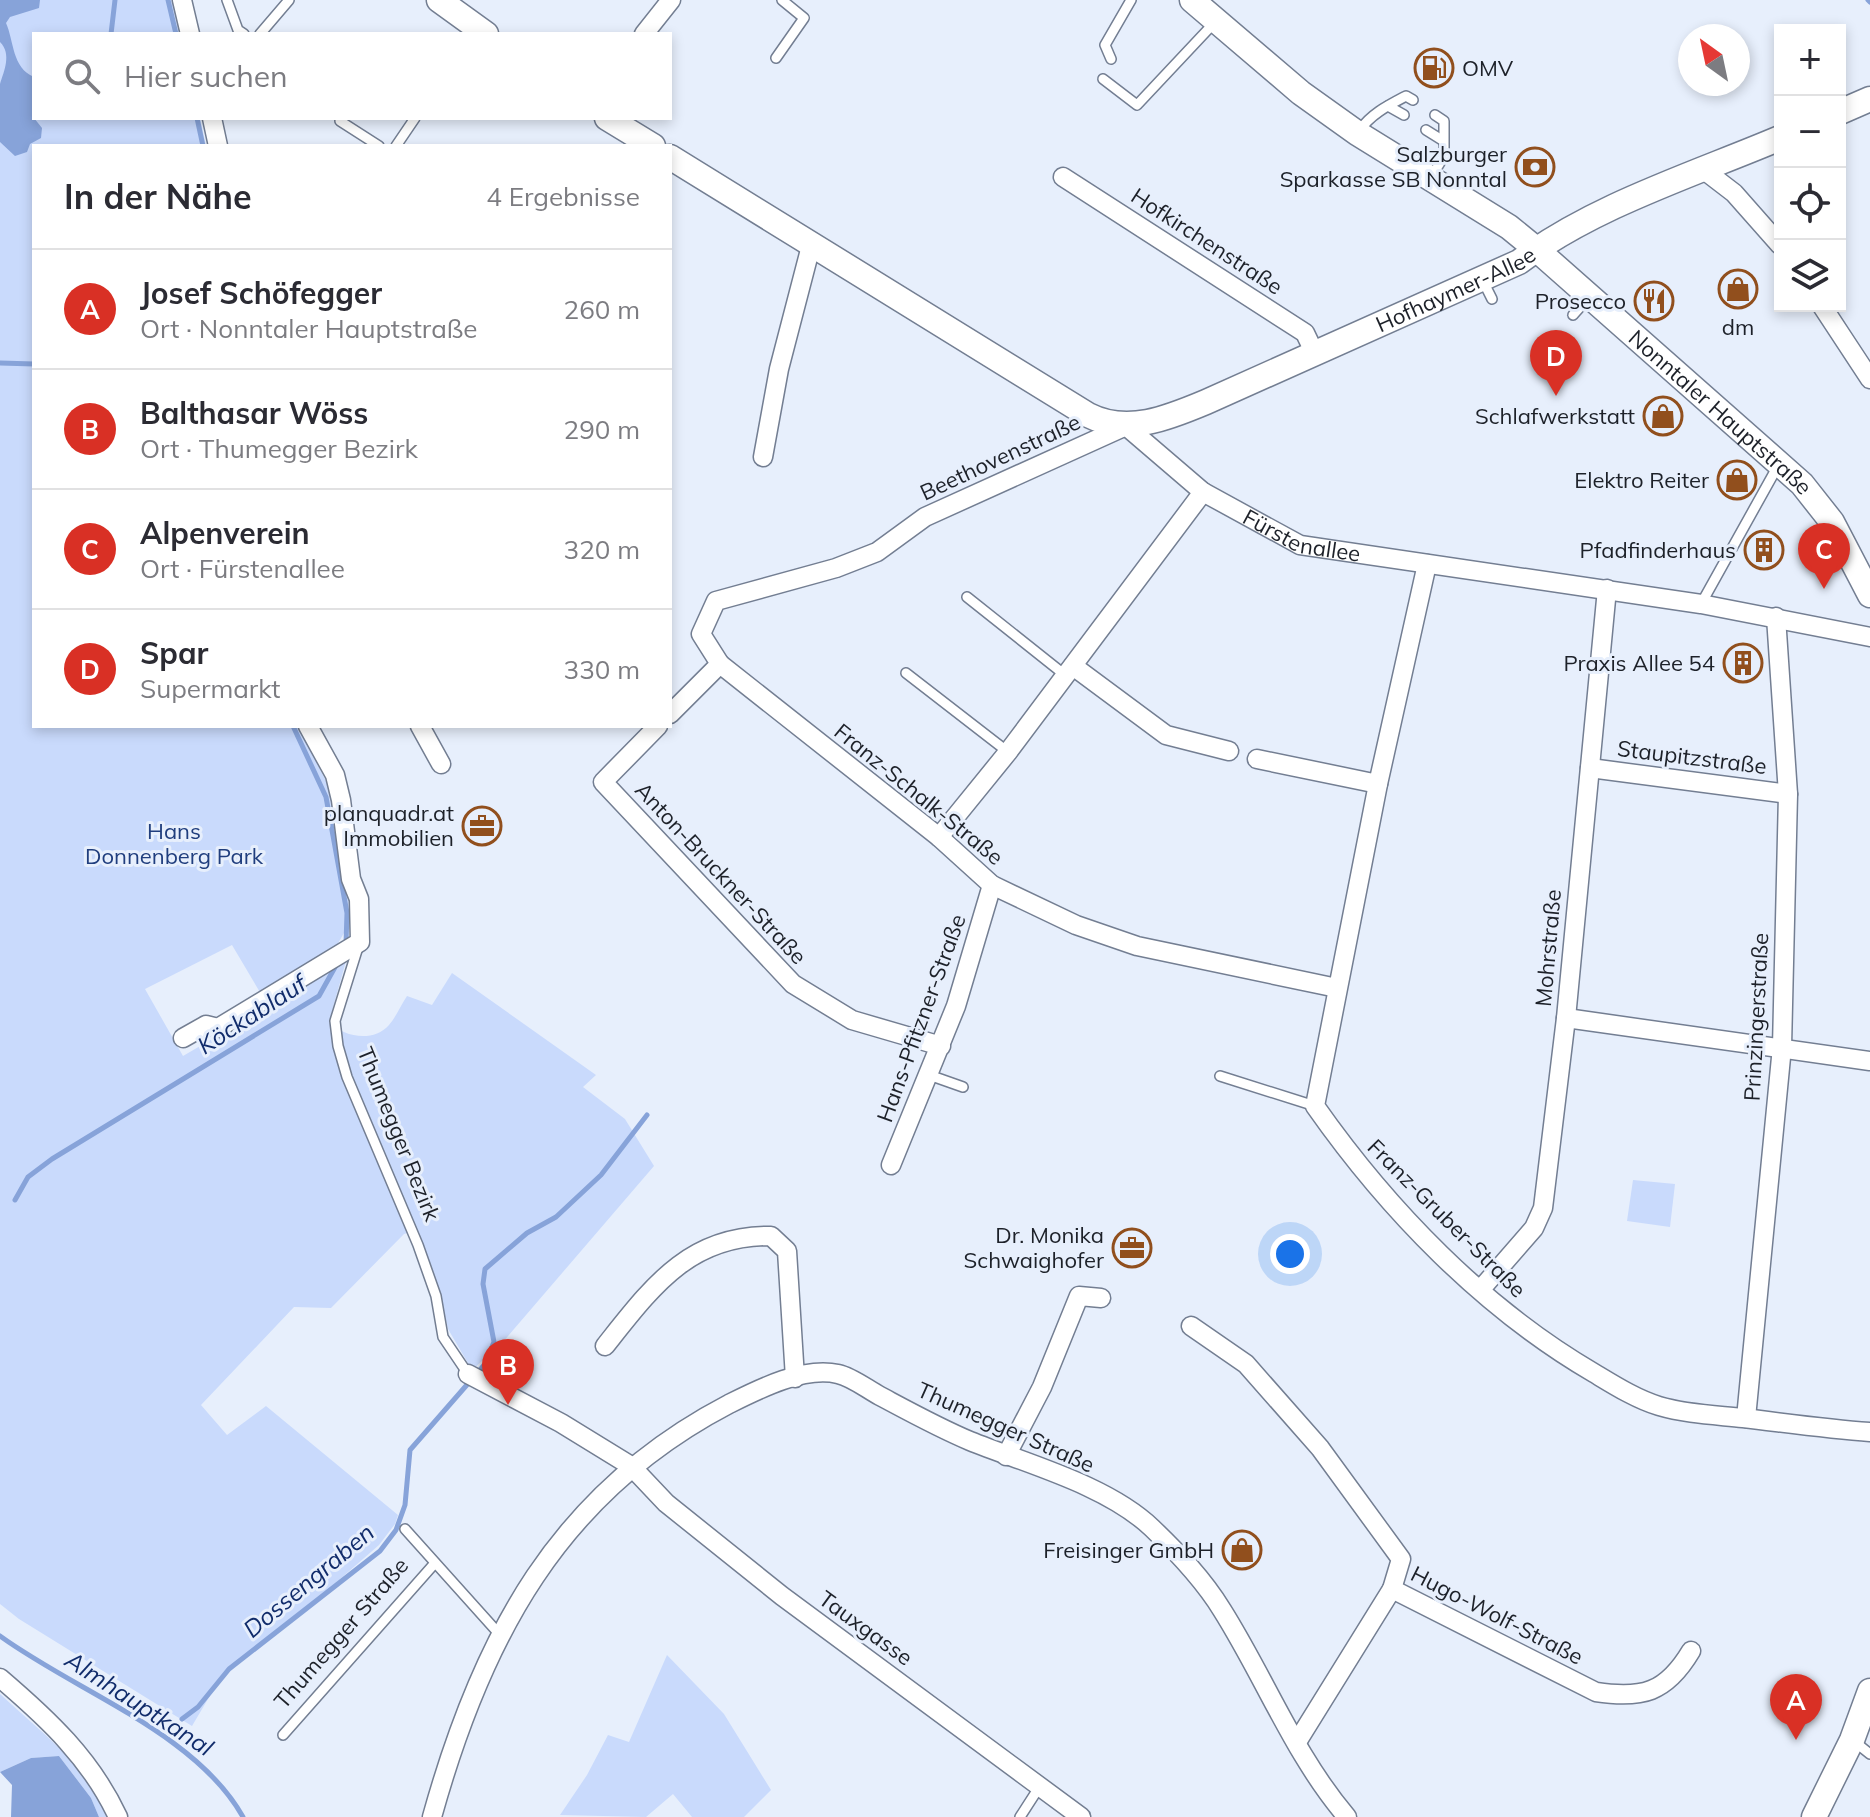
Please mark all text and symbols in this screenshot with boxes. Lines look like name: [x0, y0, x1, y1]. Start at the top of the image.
north arrow: [1678, 24, 1750, 96]
map controls: [1774, 24, 1846, 312]
button: +: [1774, 24, 1846, 96]
search box: [32, 32, 672, 120]
fuel station icon: OMV: [1413, 47, 1455, 89]
icon: search: [60, 54, 104, 98]
place label: OMV: [1462, 54, 1514, 82]
text: Hier suchen: [124, 57, 288, 95]
button: −: [1774, 96, 1846, 168]
place label: Salzburger Sparkasse SB Nonntal: [1280, 140, 1507, 193]
bank icon: Salzburger Sparkasse SB Nonntal: [1514, 146, 1556, 188]
button: locate: [1774, 168, 1846, 240]
text: In der Nähe: [64, 175, 252, 218]
text: 4 Ergebnisse: [486, 180, 640, 213]
street label: Hofkirchenstraße: [1126, 182, 1288, 300]
street label: Hofhaymer-Allee: [1371, 240, 1541, 338]
button: layers: [1774, 240, 1846, 312]
shop icon: dm: [1717, 268, 1759, 310]
text: Josef Schöfegger: [140, 274, 382, 312]
restaurant icon: Prosecco: [1633, 280, 1675, 322]
place label: Prosecco: [1535, 287, 1626, 315]
text: A: [80, 293, 100, 326]
text: 260 m: [564, 293, 640, 326]
text: Ort · Nonntaler Hauptstraße: [140, 312, 477, 345]
place label: dm: [1722, 313, 1754, 341]
street label: Nonntaler Hauptstraße: [1623, 324, 1819, 500]
pin: D: [1530, 330, 1582, 396]
text: Balthasar Wöss: [140, 394, 368, 432]
shop icon: Schlafwerkstatt: [1642, 395, 1684, 437]
place label: Schlafwerkstatt: [1475, 402, 1635, 430]
street label: Beethovenstraße: [915, 408, 1085, 506]
text: B: [81, 413, 99, 446]
text: 290 m: [564, 413, 640, 446]
text: Ort · Thumegger Bezirk: [140, 432, 418, 465]
shop icon: Elektro Reiter: [1716, 459, 1758, 501]
place label: Elektro Reiter: [1574, 466, 1709, 494]
street label: Fürstenallee: [1238, 503, 1362, 568]
text: Alpenverein: [140, 514, 310, 552]
pin: C: [1798, 523, 1850, 589]
building icon: Pfadfinderhaus: [1743, 529, 1785, 571]
text: C: [81, 533, 99, 566]
text: 320 m: [564, 533, 640, 566]
place label: Pfadfinderhaus: [1580, 536, 1736, 564]
text: Ort · Fürstenallee: [140, 552, 345, 585]
text: Spar: [140, 634, 208, 672]
building icon: Praxis Allee 54: [1722, 642, 1764, 684]
place label: Praxis Allee 54: [1563, 649, 1715, 677]
text: D: [80, 653, 100, 686]
text: 330 m: [564, 653, 640, 686]
text: Supermarkt: [140, 672, 280, 705]
street label: Franz-Schalk-Straße: [829, 717, 1009, 871]
street label: Staupitzstraße: [1616, 734, 1768, 780]
street label: Anton-Bruckner-Straße: [629, 776, 813, 970]
place label: planquadr.at Immobilien: [324, 799, 454, 852]
office icon: planquadr.at Immobilien: [461, 805, 503, 847]
park label: Hans Donnenberg Park: [85, 817, 264, 870]
street label: Mohrstraße: [1529, 888, 1567, 1008]
street label: Hans-Pfitzner-Straße: [870, 910, 972, 1126]
street label: Prinzingerstraße: [1738, 932, 1774, 1102]
water label: Köckablauf: [191, 966, 314, 1060]
street label: Thumegger Bezirk: [351, 1043, 447, 1226]
street label: Franz-Gruber-Straße: [1362, 1133, 1532, 1303]
place label: Dr. Monika Schwaighofer: [964, 1221, 1104, 1274]
office icon: Dr. Monika Schwaighofer: [1111, 1227, 1153, 1269]
your location: [1270, 1234, 1310, 1274]
pin: B: [482, 1339, 534, 1405]
street label: Thumegger Straße: [913, 1375, 1099, 1479]
water label: Dossengraben: [237, 1517, 380, 1644]
shop icon: Freisinger GmbH: [1221, 1529, 1263, 1571]
place label: Freisinger GmbH: [1043, 1536, 1214, 1564]
street label: Thumegger Straße: [268, 1552, 414, 1714]
street label: Hugo-Wolf-Straße: [1406, 1559, 1588, 1671]
street label: Tauxgasse: [814, 1585, 918, 1671]
water label: Almhauptkanal: [59, 1644, 219, 1762]
pin: A: [1770, 1674, 1822, 1740]

